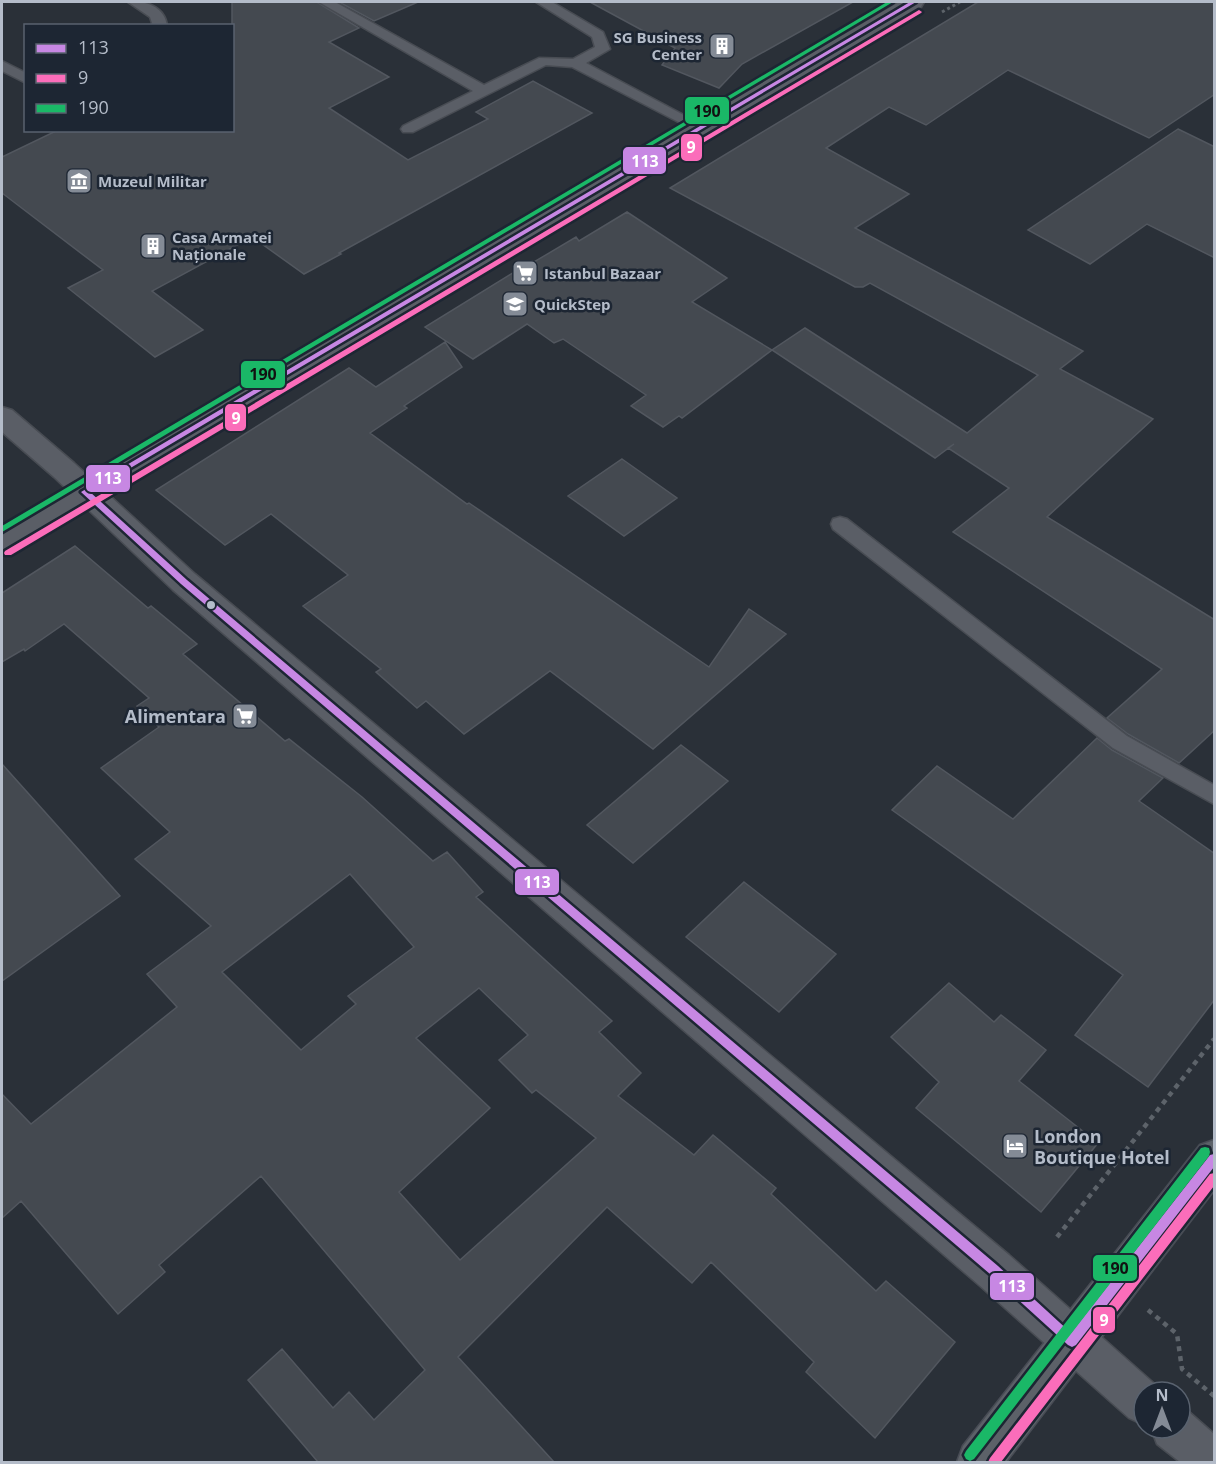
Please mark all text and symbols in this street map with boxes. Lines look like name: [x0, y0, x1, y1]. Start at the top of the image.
legend: [24, 24, 234, 132]
place label: SG Business Center: [613, 27, 702, 64]
building icon: SG Business Center: [707, 31, 737, 61]
text: 113: [78, 35, 109, 59]
text: 9: [78, 65, 88, 89]
text: 190: [78, 95, 109, 119]
line badge: 190: [684, 96, 730, 125]
text: 190: [693, 100, 721, 122]
line badge: 9: [680, 133, 703, 162]
text: 9: [686, 136, 696, 158]
line badge: 113: [622, 146, 667, 175]
text: 113: [631, 150, 659, 172]
museum icon: Muzeul Militar: [64, 166, 94, 196]
place label: Muzeul Militar: [98, 171, 207, 191]
place label: Casa Armatei Naționale: [172, 227, 272, 264]
building icon: Casa Armatei Naționale: [138, 231, 168, 261]
supermarket icon: Istanbul Bazaar: [510, 258, 540, 288]
place label: Istanbul Bazaar: [544, 263, 661, 283]
school or university icon: QuickStep: [500, 289, 530, 319]
place label: QuickStep: [534, 294, 611, 314]
line badge: 190: [240, 360, 286, 389]
text: 190: [249, 363, 277, 385]
line badge: 9: [224, 403, 247, 432]
text: 9: [231, 407, 241, 429]
line badge: 113: [85, 464, 131, 493]
text: 113: [94, 467, 122, 489]
unlabelled marker: [205, 599, 217, 611]
supermarket icon: Alimentara: [230, 701, 260, 731]
place label: Alimentara: [125, 704, 226, 728]
line badge: 113: [514, 868, 560, 896]
text: 113: [523, 871, 551, 893]
place label: London Boutique Hotel: [1034, 1124, 1170, 1169]
hotel icon: London Boutique Hotel: [1000, 1131, 1030, 1161]
line badge: 190: [1092, 1254, 1138, 1282]
text: 190: [1101, 1257, 1129, 1279]
line badge: 113: [989, 1272, 1035, 1301]
text: 113: [998, 1275, 1026, 1297]
line badge: 9: [1092, 1306, 1116, 1334]
text: 9: [1099, 1309, 1109, 1331]
north arrow: [1132, 1380, 1192, 1440]
text: N: [1155, 1384, 1169, 1406]

